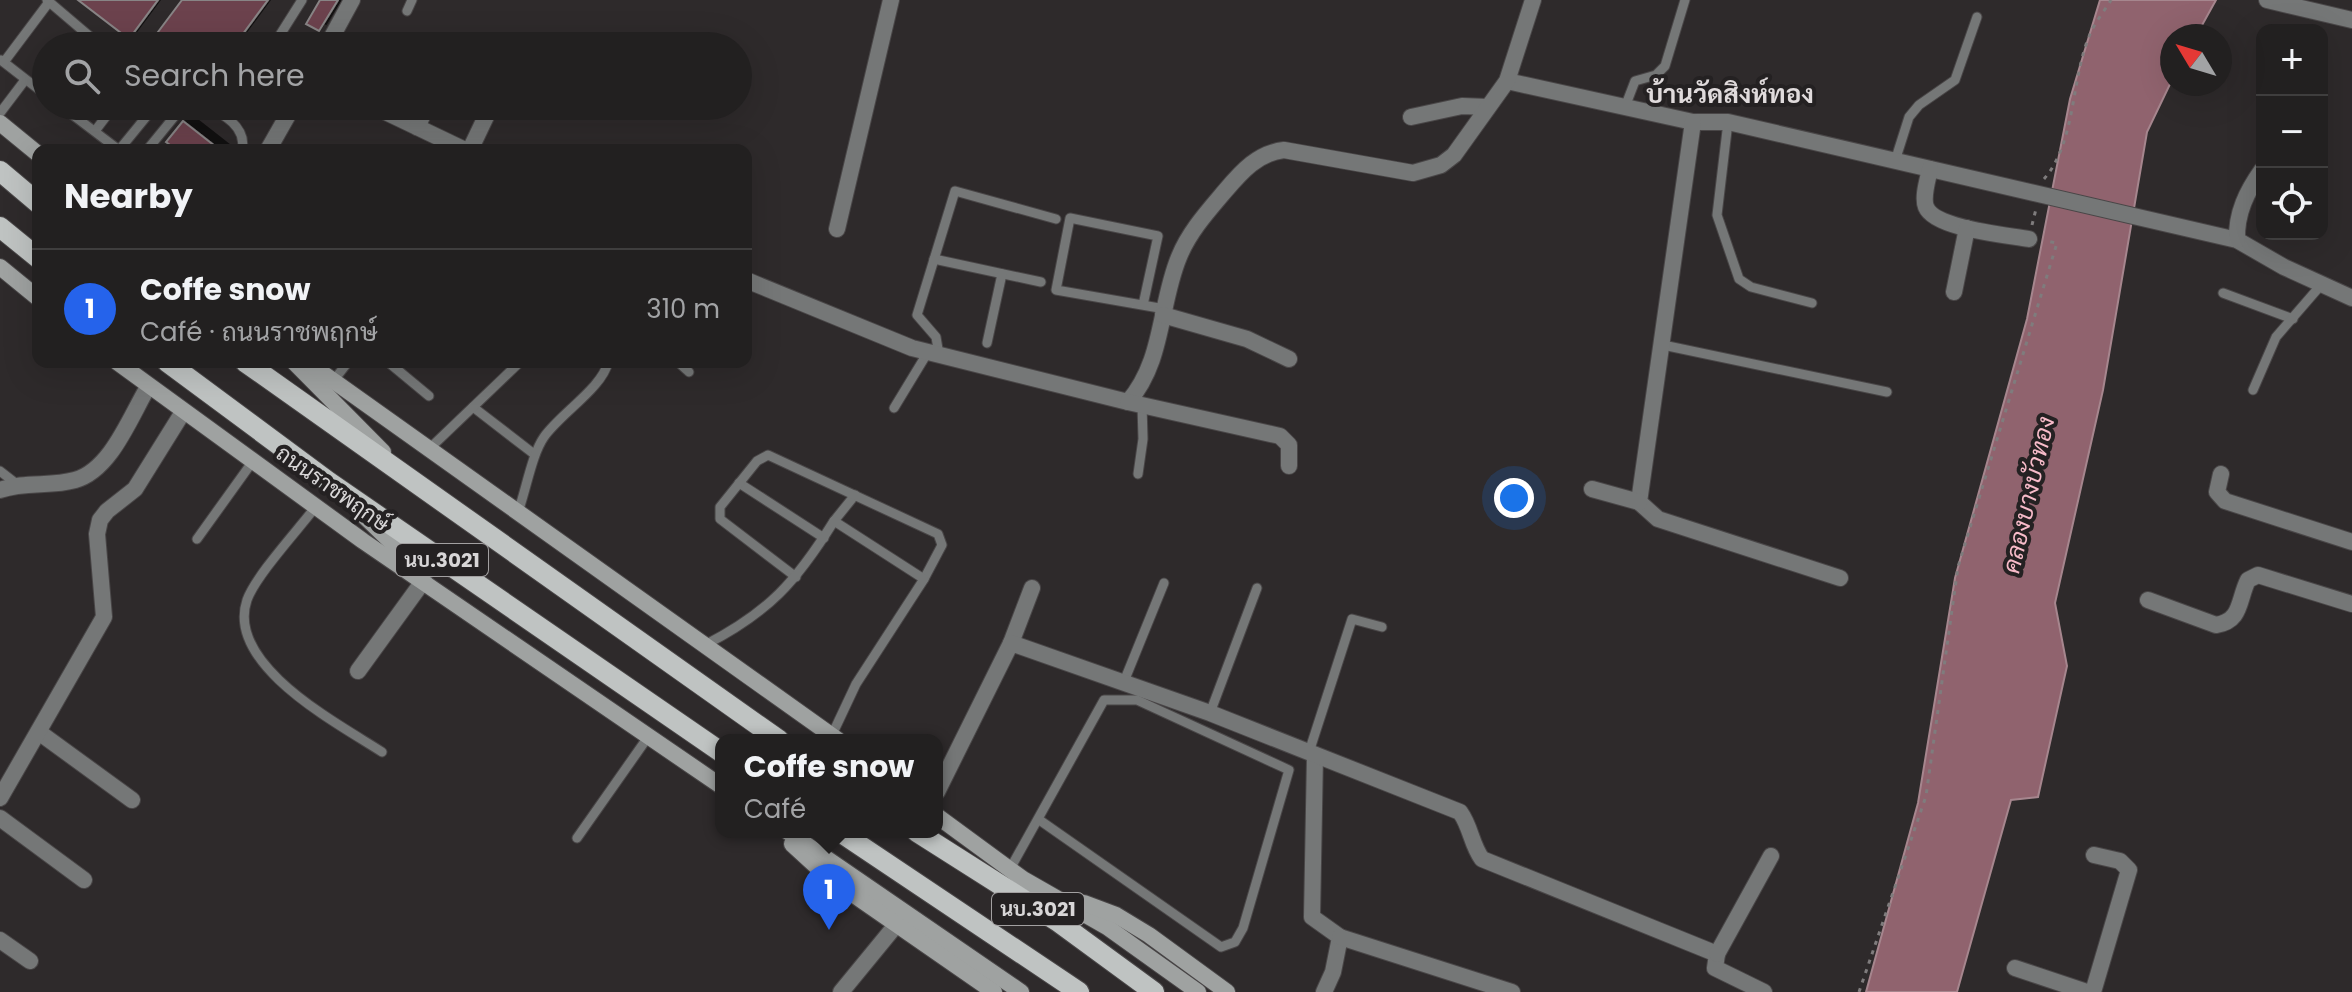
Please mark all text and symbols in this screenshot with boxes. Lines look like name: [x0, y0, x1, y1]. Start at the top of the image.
north arrow: [2160, 24, 2232, 96]
map controls: [2256, 24, 2328, 240]
button: +: [2256, 24, 2328, 96]
search box: [32, 32, 752, 120]
icon: search: [60, 54, 104, 98]
text: Search here: [124, 54, 305, 97]
district label: บ้านวัดสิงห์ทอง: [1646, 76, 1814, 112]
button: −: [2256, 96, 2328, 168]
button: locate: [2256, 168, 2328, 240]
text: Nearby: [64, 172, 193, 220]
text: Coffe snow: [140, 268, 310, 311]
text: 1: [85, 291, 95, 327]
text: 310 m: [646, 291, 720, 327]
text: Café · ถนนราชพฤกษ์: [140, 314, 377, 350]
water label: คลองบางบัวทอง: [1994, 413, 2063, 577]
street label: ถนนราชพฤกษ์: [270, 438, 396, 539]
your location: [1494, 478, 1534, 518]
road number: นบ.3021: [396, 544, 488, 576]
popup: [715, 734, 943, 838]
text: Coffe snow: [744, 745, 914, 788]
text: Café: [744, 791, 806, 827]
pin: 1: [803, 864, 855, 930]
road number: นบ.3021: [992, 893, 1084, 925]

